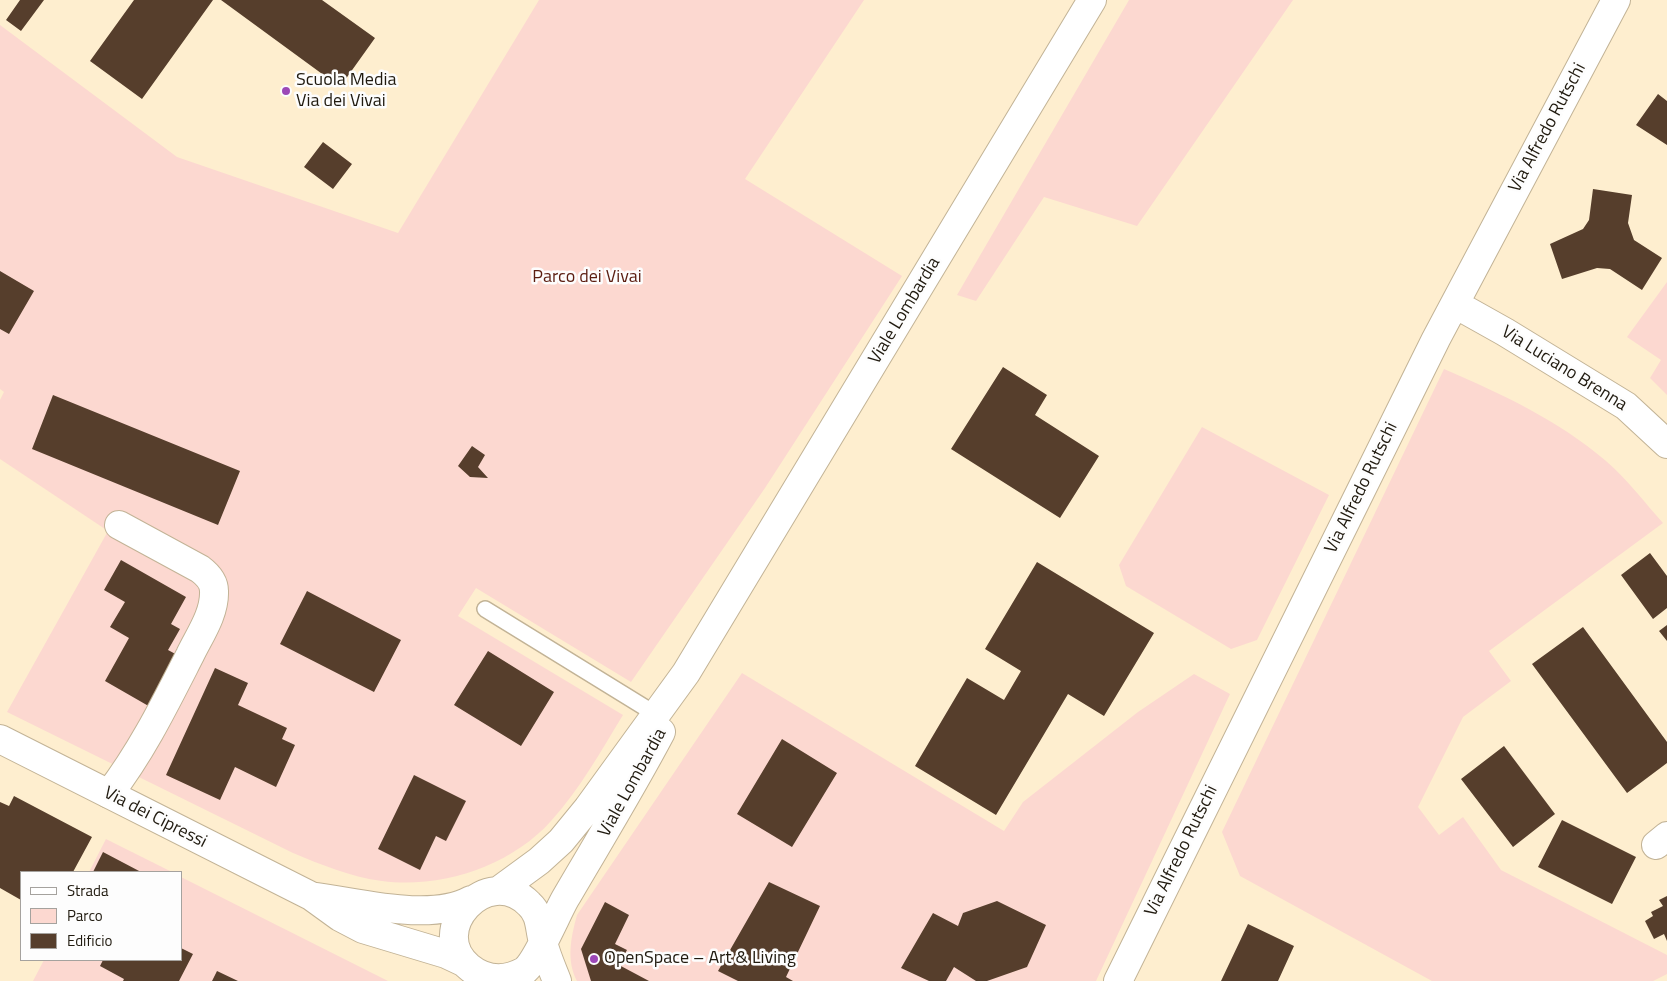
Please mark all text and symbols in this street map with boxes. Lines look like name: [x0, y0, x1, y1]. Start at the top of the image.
street label: Via Alfredo Rutschi: [1505, 60, 1591, 196]
place label: Scuola Media Via dei Vivai: [296, 70, 396, 112]
marker: Scuola Media Via dei Vivai: [280, 85, 292, 97]
street label: Viale Lombardia: [865, 254, 945, 368]
park label: Parco dei Vivai: [532, 267, 642, 289]
street label: Via Luciano Brenna: [1497, 322, 1631, 416]
street label: Via Alfredo Rutschi: [1321, 419, 1403, 557]
street label: Viale Lombardia: [594, 725, 672, 841]
street label: Via Alfredo Rutschi: [1141, 782, 1223, 920]
street label: Via dei Cipressi: [100, 783, 210, 853]
legend: [20, 871, 182, 961]
text: Strada: [67, 879, 108, 902]
text: Parco: [67, 904, 103, 927]
text: Edificio: [67, 929, 112, 952]
place label: OpenSpace – Art & Living: [604, 948, 796, 970]
marker: OpenSpace – Art & Living: [588, 953, 600, 965]

